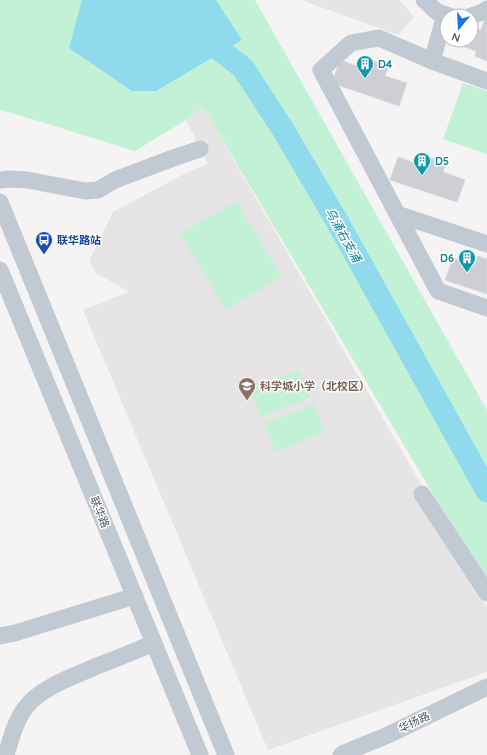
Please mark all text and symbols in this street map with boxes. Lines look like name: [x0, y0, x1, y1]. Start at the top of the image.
north arrow: [439, 8, 479, 48]
text: N: [450, 30, 462, 45]
building icon: D4: [355, 54, 375, 79]
place label: D4: [378, 57, 393, 71]
building icon: D5: [412, 151, 432, 176]
place label: D5: [435, 154, 449, 168]
water label: 乌涌右支涌: [322, 205, 366, 266]
bus stop icon: 联华路站: [34, 230, 54, 255]
place label: 联华路站: [57, 233, 101, 247]
building icon: D6: [457, 248, 477, 273]
place label: D6: [440, 251, 454, 265]
school or university icon: 科学城小学（北校区）: [237, 376, 257, 401]
place label: 科学城小学（北校区）: [260, 379, 370, 393]
street label: 联华路: [87, 494, 113, 530]
street label: 华扬路: [396, 708, 432, 736]

